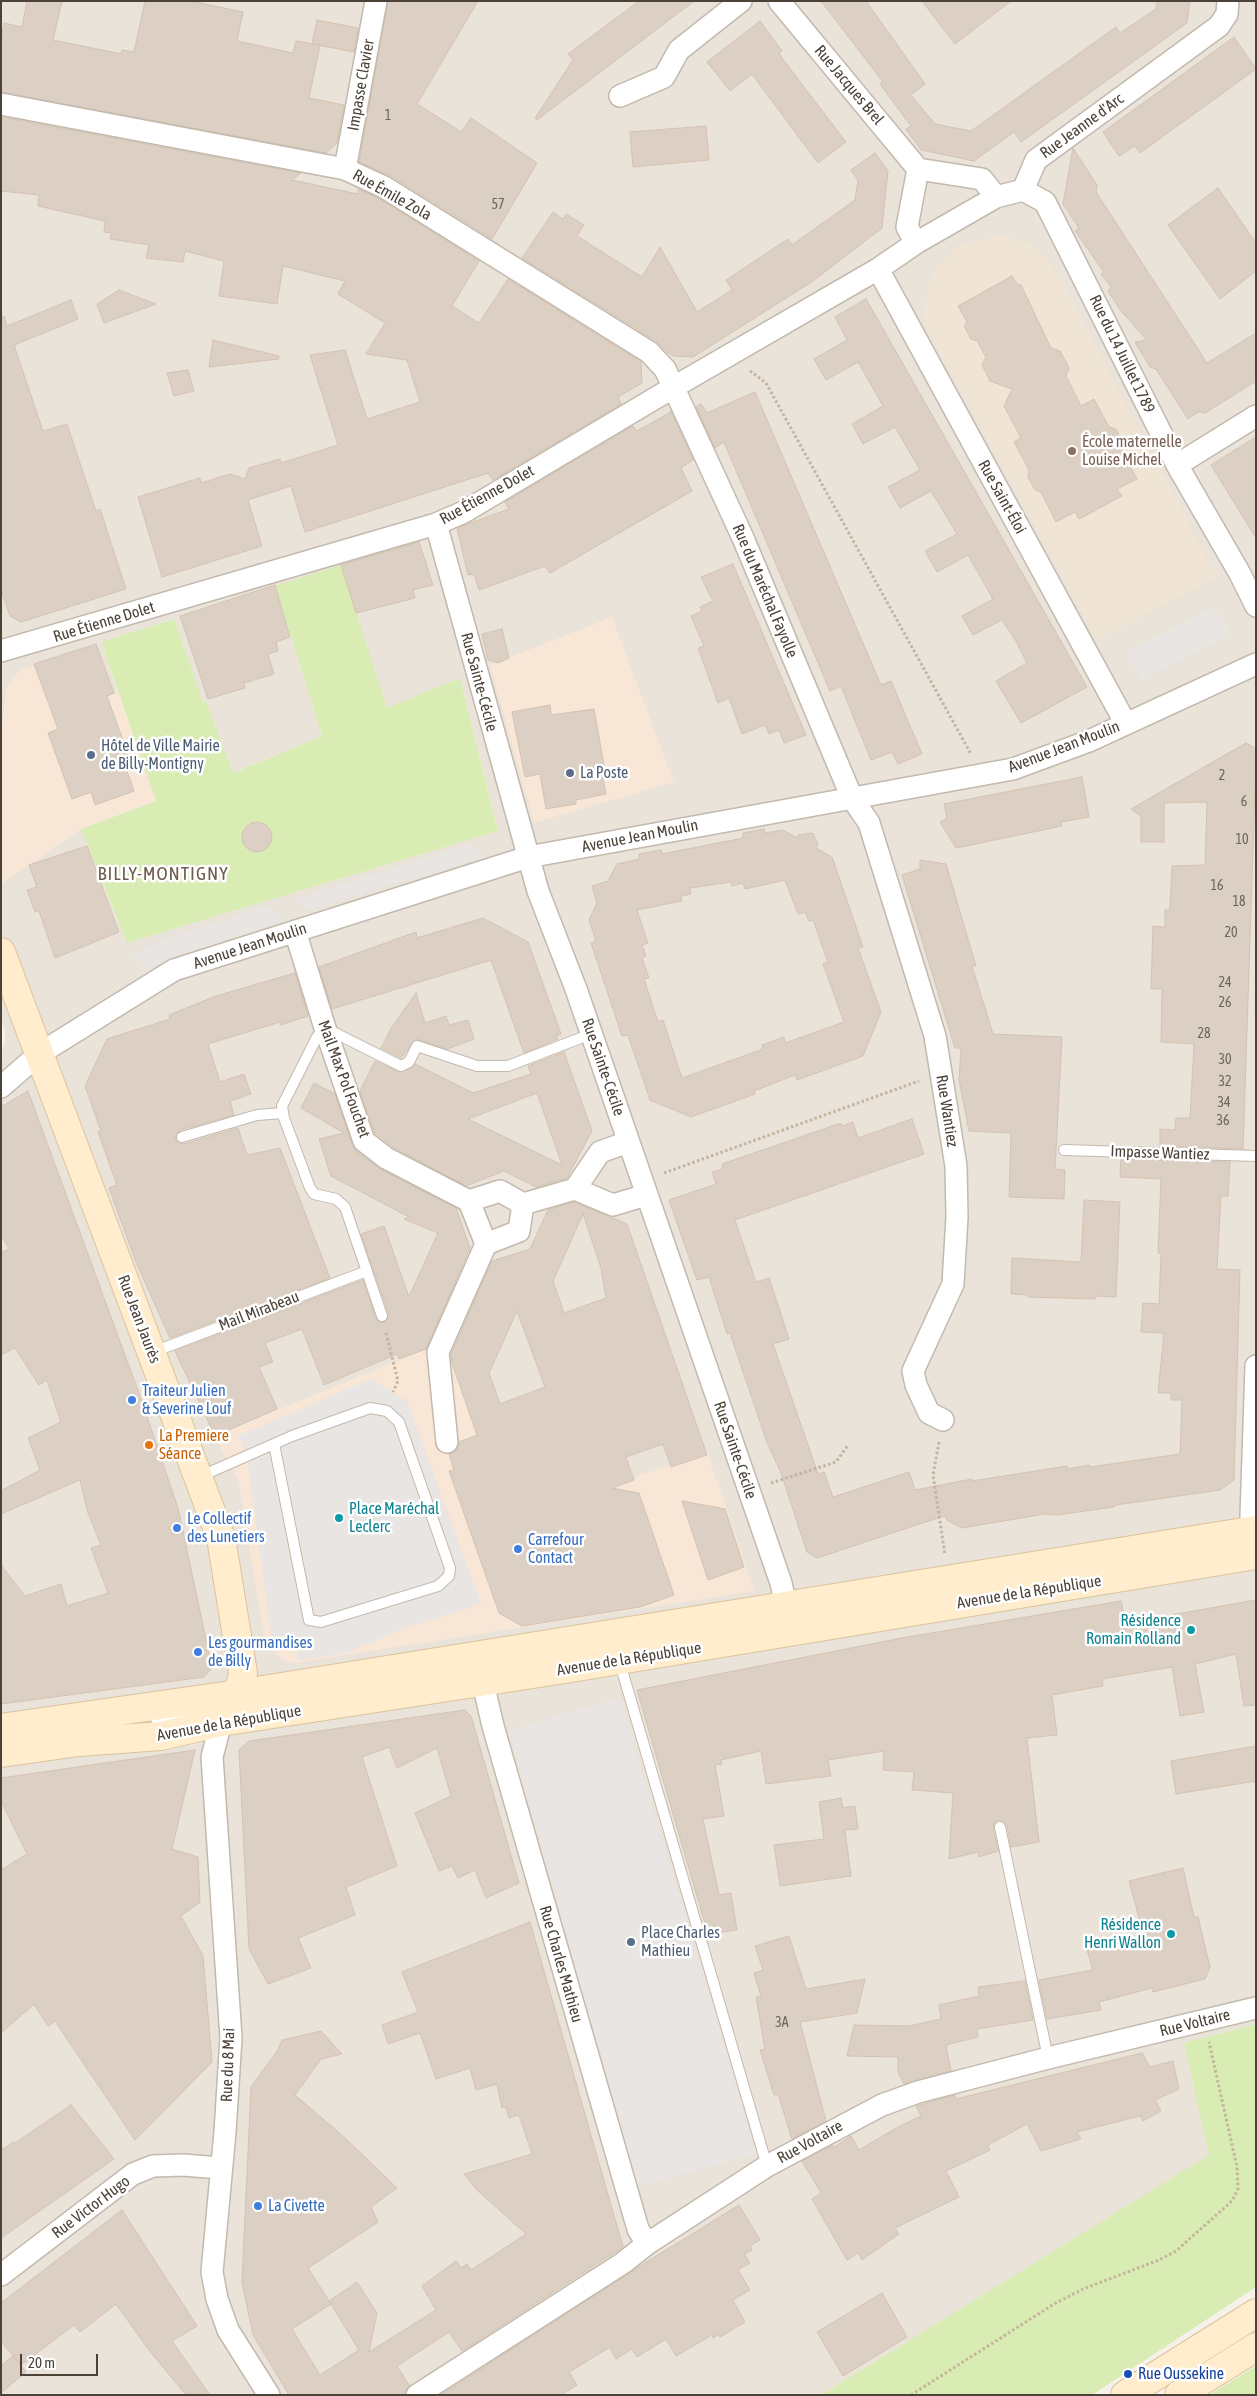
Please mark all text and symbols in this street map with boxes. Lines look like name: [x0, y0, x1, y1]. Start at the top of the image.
street label: Impasse Clavier: [344, 38, 378, 132]
street label: Rue Jacques Brel: [810, 41, 888, 129]
street label: Rue Jeanne d'Arc: [1036, 89, 1128, 163]
house number: 1: [385, 108, 391, 124]
street label: Rue Émile Zola: [349, 165, 435, 225]
house number: 57: [491, 197, 505, 213]
street label: Rue du 14 Juillet 1789: [1085, 292, 1159, 416]
place label: École maternelle Louise Michel: [1082, 432, 1182, 470]
marker: École maternelle Louise Michel: [1066, 445, 1078, 457]
street label: Rue Saint-Éloi: [974, 457, 1030, 537]
street label: Rue Étienne Dolet: [436, 461, 538, 529]
street label: Rue du Maréchal Fayolle: [728, 521, 802, 661]
street label: Rue Étienne Dolet: [51, 597, 157, 647]
street label: Rue Sainte-Cécile: [457, 630, 501, 734]
street label: Avenue Jean Moulin: [1006, 717, 1122, 777]
place label: Hôtel de Ville Mairie de Billy-Montigny: [101, 736, 220, 774]
marker: Hôtel de Ville Mairie de Billy-Montigny: [85, 749, 97, 761]
place label: La Poste: [580, 763, 628, 783]
marker: La Poste: [564, 767, 576, 779]
house number: 2: [1219, 768, 1225, 784]
house number: 6: [1241, 794, 1247, 810]
street label: Avenue Jean Moulin: [580, 815, 700, 857]
house number: 10: [1235, 832, 1249, 848]
district label: BILLY-MONTIGNY: [96, 863, 230, 885]
house number: 16: [1210, 878, 1224, 894]
house number: 18: [1232, 894, 1246, 910]
street label: Avenue Jean Moulin: [191, 919, 309, 973]
house number: 20: [1224, 925, 1238, 941]
house number: 24: [1218, 975, 1232, 991]
house number: 26: [1218, 995, 1232, 1011]
street label: Rue Sainte-Cécile: [577, 1016, 629, 1118]
street label: Mail Max Pol Fouchet: [314, 1018, 374, 1140]
house number: 28: [1197, 1026, 1211, 1042]
house number: 30: [1218, 1052, 1232, 1068]
street label: Rue Wantiez: [932, 1074, 962, 1148]
house number: 32: [1218, 1074, 1232, 1090]
house number: 34: [1217, 1095, 1231, 1111]
house number: 36: [1216, 1113, 1230, 1129]
street label: Impasse Wantiez: [1110, 1142, 1210, 1164]
street label: Rue Jean Jaurès: [113, 1272, 165, 1366]
street label: Mail Mirabeau: [216, 1287, 302, 1335]
place label: Traiteur Julien & Severine Louf: [142, 1381, 232, 1419]
marker: Traiteur Julien & Severine Louf: [126, 1394, 138, 1406]
street label: Rue Sainte-Cécile: [709, 1399, 761, 1501]
place label: La Premiere Séance: [159, 1426, 229, 1464]
marker: La Premiere Séance: [143, 1439, 155, 1451]
place label: Place Maréchal Leclerc: [349, 1499, 439, 1537]
place label: Le Collectif des Lunetiers: [187, 1509, 265, 1547]
marker: Place Maréchal Leclerc: [333, 1512, 345, 1524]
marker: Le Collectif des Lunetiers: [171, 1522, 183, 1534]
place label: Carrefour Contact: [528, 1530, 584, 1568]
marker: Carrefour Contact: [512, 1543, 524, 1555]
street label: Avenue de la République: [955, 1571, 1103, 1613]
place label: Résidence Romain Rolland: [1086, 1611, 1181, 1649]
marker: Résidence Romain Rolland: [1185, 1624, 1197, 1636]
place label: Les gourmandises de Billy: [208, 1633, 312, 1671]
street label: Avenue de la République: [555, 1638, 703, 1680]
marker: Les gourmandises de Billy: [192, 1646, 204, 1658]
street label: Avenue de la République: [155, 1701, 303, 1745]
street label: Rue Charles Mathieu: [535, 1903, 587, 2025]
place label: Résidence Henri Wallon: [1084, 1915, 1161, 1953]
place label: Place Charles Mathieu: [641, 1923, 720, 1961]
marker: Résidence Henri Wallon: [1165, 1928, 1177, 1940]
marker: Place Charles Mathieu: [625, 1936, 637, 1948]
street label: Rue Voltaire: [1158, 2005, 1232, 2041]
house number: 3A: [775, 2015, 789, 2031]
street label: Rue du 8 Mai: [217, 2028, 239, 2102]
street label: Rue Voltaire: [774, 2116, 846, 2168]
street label: Rue Victor Hugo: [48, 2171, 134, 2243]
place label: La Civette: [268, 2196, 325, 2216]
marker: La Civette: [252, 2200, 264, 2212]
scale bar: [22, 2344, 100, 2376]
text: 20 m: [28, 2354, 55, 2371]
place label: Rue Oussekine: [1138, 2364, 1224, 2384]
marker: Rue Oussekine: [1122, 2368, 1134, 2380]

